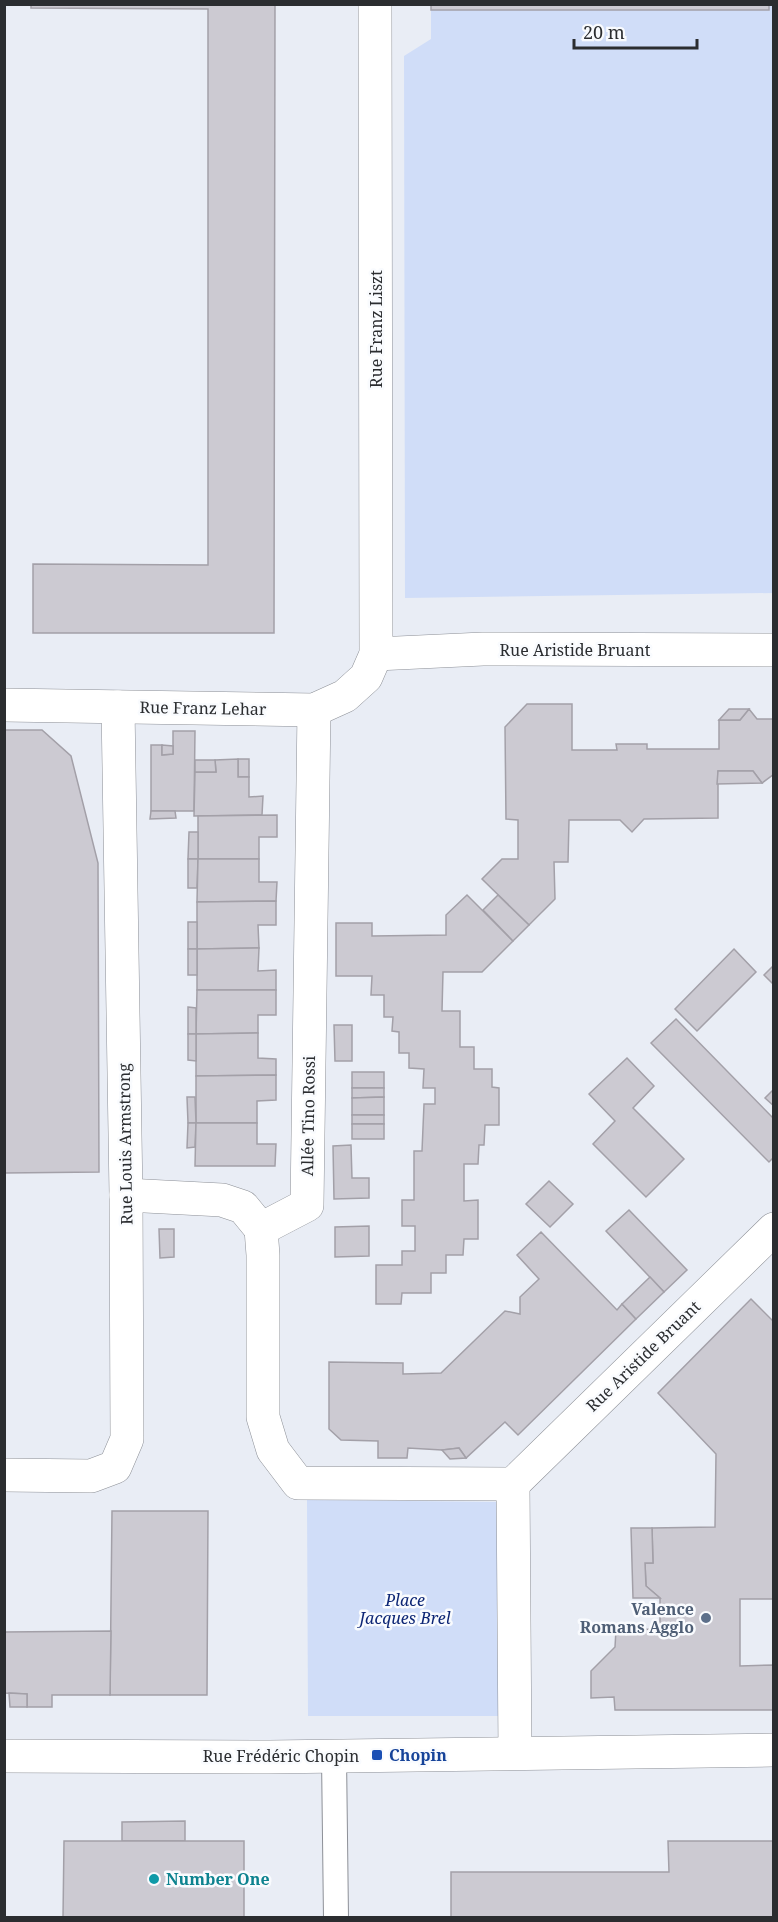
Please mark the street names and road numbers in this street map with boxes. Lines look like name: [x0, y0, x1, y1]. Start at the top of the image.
street label: Rue Franz Liszt: [365, 270, 387, 388]
street label: Rue Aristide Bruant: [500, 639, 651, 661]
street label: Rue Franz Lehar: [139, 696, 267, 720]
street label: Allée Tino Rossi: [296, 1056, 320, 1176]
street label: Rue Louis Armstrong: [113, 1063, 137, 1225]
street label: Rue Aristide Bruant: [581, 1295, 705, 1416]
street label: Rue Frédéric Chopin: [203, 1745, 359, 1767]

